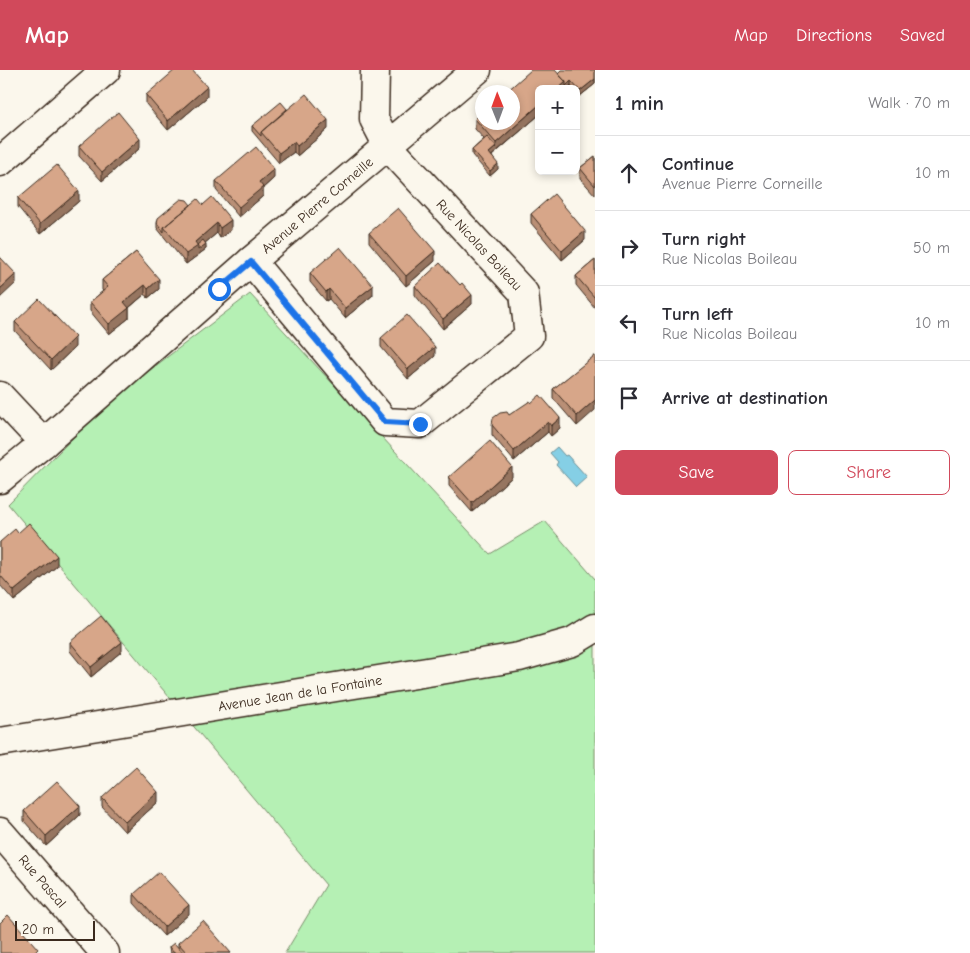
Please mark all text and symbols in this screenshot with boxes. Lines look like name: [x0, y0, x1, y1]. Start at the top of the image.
text: Map: [25, 21, 69, 49]
text: Map: [734, 25, 768, 46]
text: Directions: [796, 25, 872, 46]
text: Saved: [900, 25, 945, 46]
north arrow: [475, 85, 520, 130]
map controls: [535, 85, 580, 175]
button: +: [535, 85, 580, 130]
text: 1 min: [615, 91, 664, 115]
text: Walk · 70 m: [868, 94, 950, 112]
button: −: [535, 130, 580, 175]
street label: Avenue Pierre Corneille: [258, 153, 376, 257]
text: Continue: [662, 153, 734, 175]
icon: ahead: [615, 159, 643, 187]
text: 10 m: [915, 164, 950, 182]
text: Avenue Pierre Corneille: [662, 175, 823, 193]
street label: Rue Nicolas Boileau: [432, 196, 526, 294]
text: Turn right: [662, 228, 746, 250]
icon: right: [615, 234, 643, 262]
text: 50 m: [913, 239, 950, 257]
text: Rue Nicolas Boileau: [662, 250, 797, 268]
route start: [208, 278, 231, 301]
text: Turn left: [662, 303, 733, 325]
icon: left: [615, 309, 643, 337]
text: 10 m: [915, 314, 950, 332]
text: Rue Nicolas Boileau: [662, 325, 797, 343]
icon: arrive: [615, 384, 643, 412]
text: Arrive at destination: [662, 387, 828, 409]
route end: [409, 413, 432, 436]
button: Save: [615, 450, 778, 495]
button: Share: [788, 450, 950, 495]
street label: Avenue Jean de la Fontaine: [217, 671, 383, 715]
street label: Rue Pascal: [15, 851, 70, 911]
scale bar: [15, 918, 95, 941]
text: 20 m: [22, 921, 54, 938]

